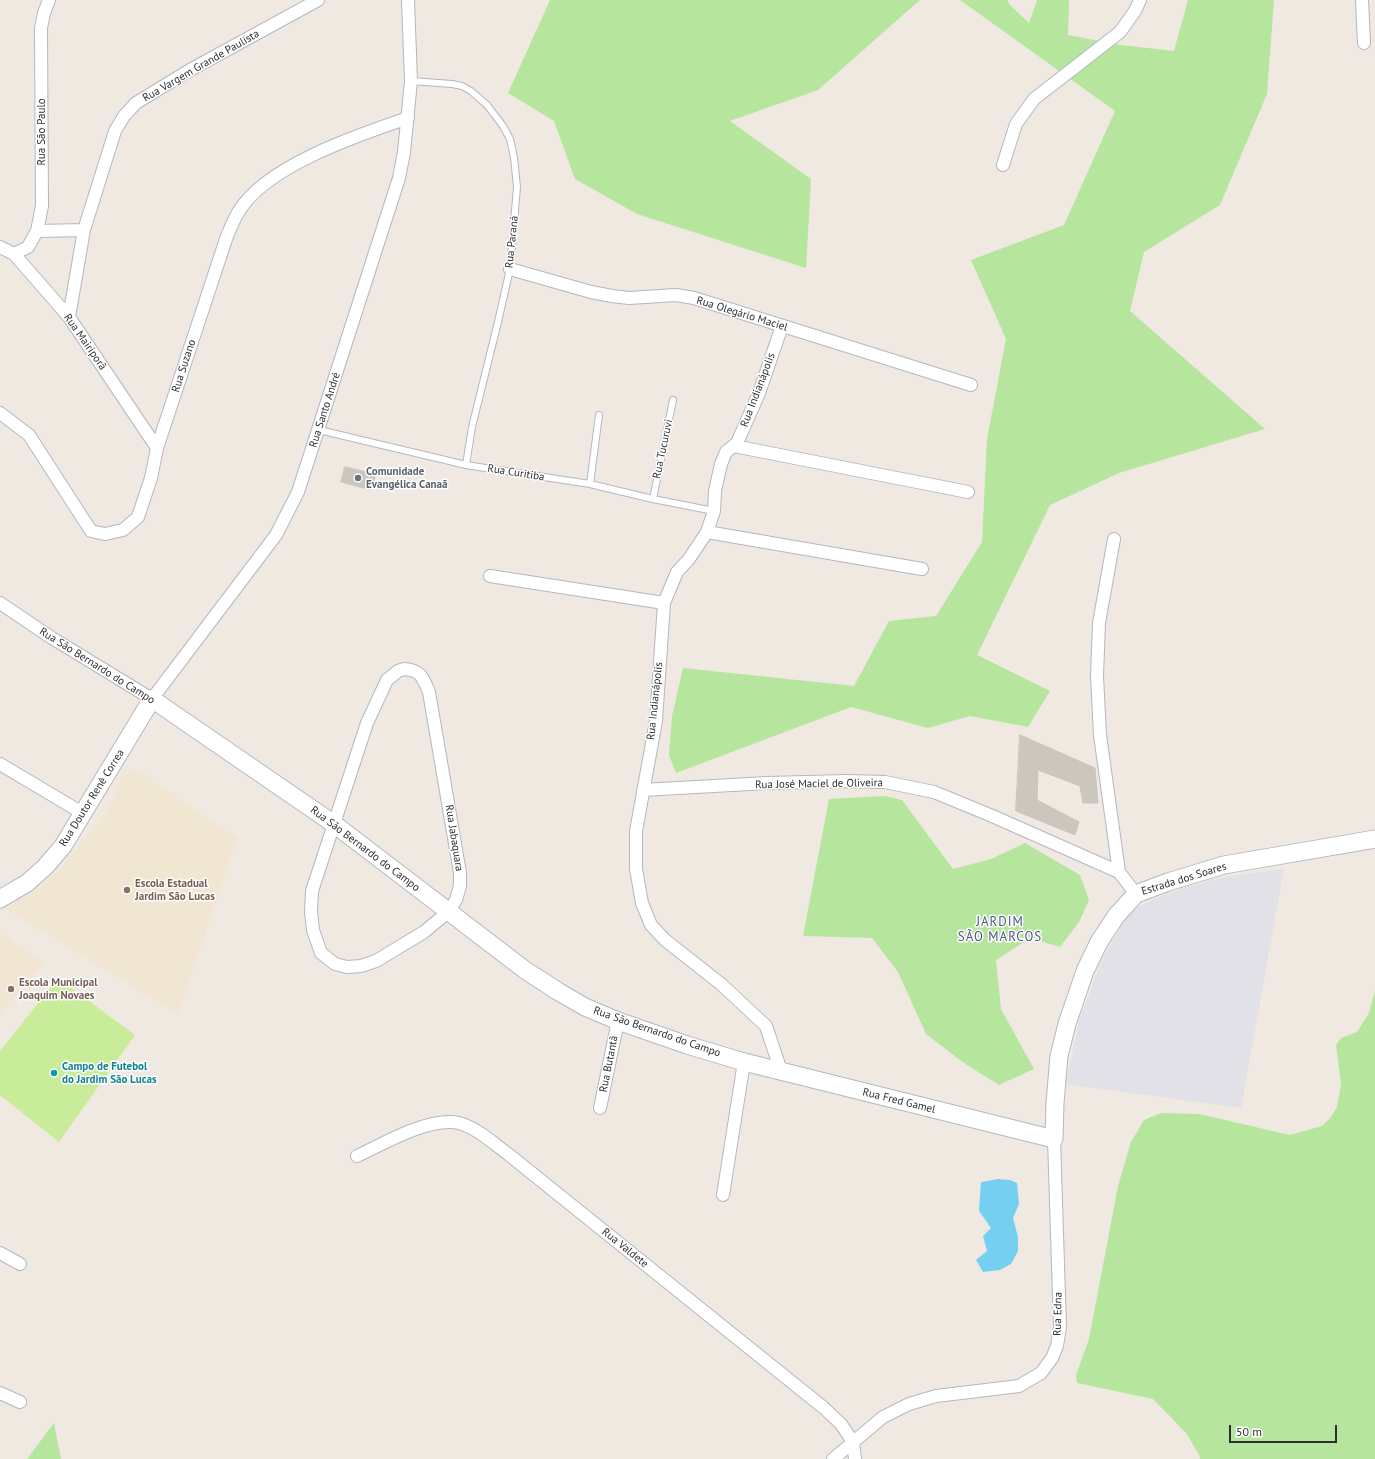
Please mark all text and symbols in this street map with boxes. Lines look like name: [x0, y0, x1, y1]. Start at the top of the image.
street label: Rua Vargem Grande Paulista: [140, 27, 262, 105]
street label: Rua São Paulo: [35, 98, 49, 166]
street label: Rua Paraná: [503, 215, 521, 269]
street label: Rua Olegário Maciel: [695, 294, 789, 334]
street label: Rua Mairiporã: [61, 311, 109, 373]
street label: Rua Suzano: [169, 338, 199, 394]
street label: Rua Indianápolis: [738, 351, 778, 429]
street label: Rua Santo André: [307, 371, 343, 449]
street label: Rua Tucuruvi: [650, 418, 676, 480]
street label: Rua Curitiba: [487, 462, 545, 484]
place label: Comunidade Evangélica Canaã: [366, 465, 448, 491]
marker: Comunidade Evangélica Canaã: [353, 473, 363, 483]
street label: Rua São Bernardo do Campo: [37, 625, 157, 707]
street label: Rua Indianápolis: [644, 661, 666, 741]
street label: Rua Doutor Renê Correa: [57, 747, 127, 849]
street label: Rua José Maciel de Oliveira: [755, 776, 883, 792]
street label: Rua São Bernardo do Campo: [308, 804, 422, 894]
street label: Rua Jabaquara: [442, 804, 466, 872]
street label: Estrada dos Soares: [1140, 860, 1228, 898]
place label: Escola Estadual Jardim São Lucas: [135, 877, 215, 903]
marker: Escola Estadual Jardim São Lucas: [122, 885, 132, 895]
district label: JARDIM SÃO MARCOS: [958, 914, 1042, 945]
place label: Escola Municipal Joaquim Novaes: [19, 976, 97, 1002]
marker: Escola Municipal Joaquim Novaes: [6, 984, 16, 994]
street label: Rua São Bernardo do Campo: [592, 1004, 722, 1060]
street label: Rua Butantã: [597, 1035, 621, 1093]
place label: Campo de Futebol do Jardim São Lucas: [62, 1060, 157, 1086]
marker: Campo de Futebol do Jardim São Lucas: [49, 1068, 59, 1078]
street label: Rua Fred Gamel: [861, 1086, 937, 1116]
street label: Rua Valdete: [599, 1225, 651, 1271]
street label: Rua Edna: [1051, 1292, 1065, 1336]
scale bar: [1231, 1417, 1339, 1443]
text: 50 m: [1236, 1424, 1262, 1439]

